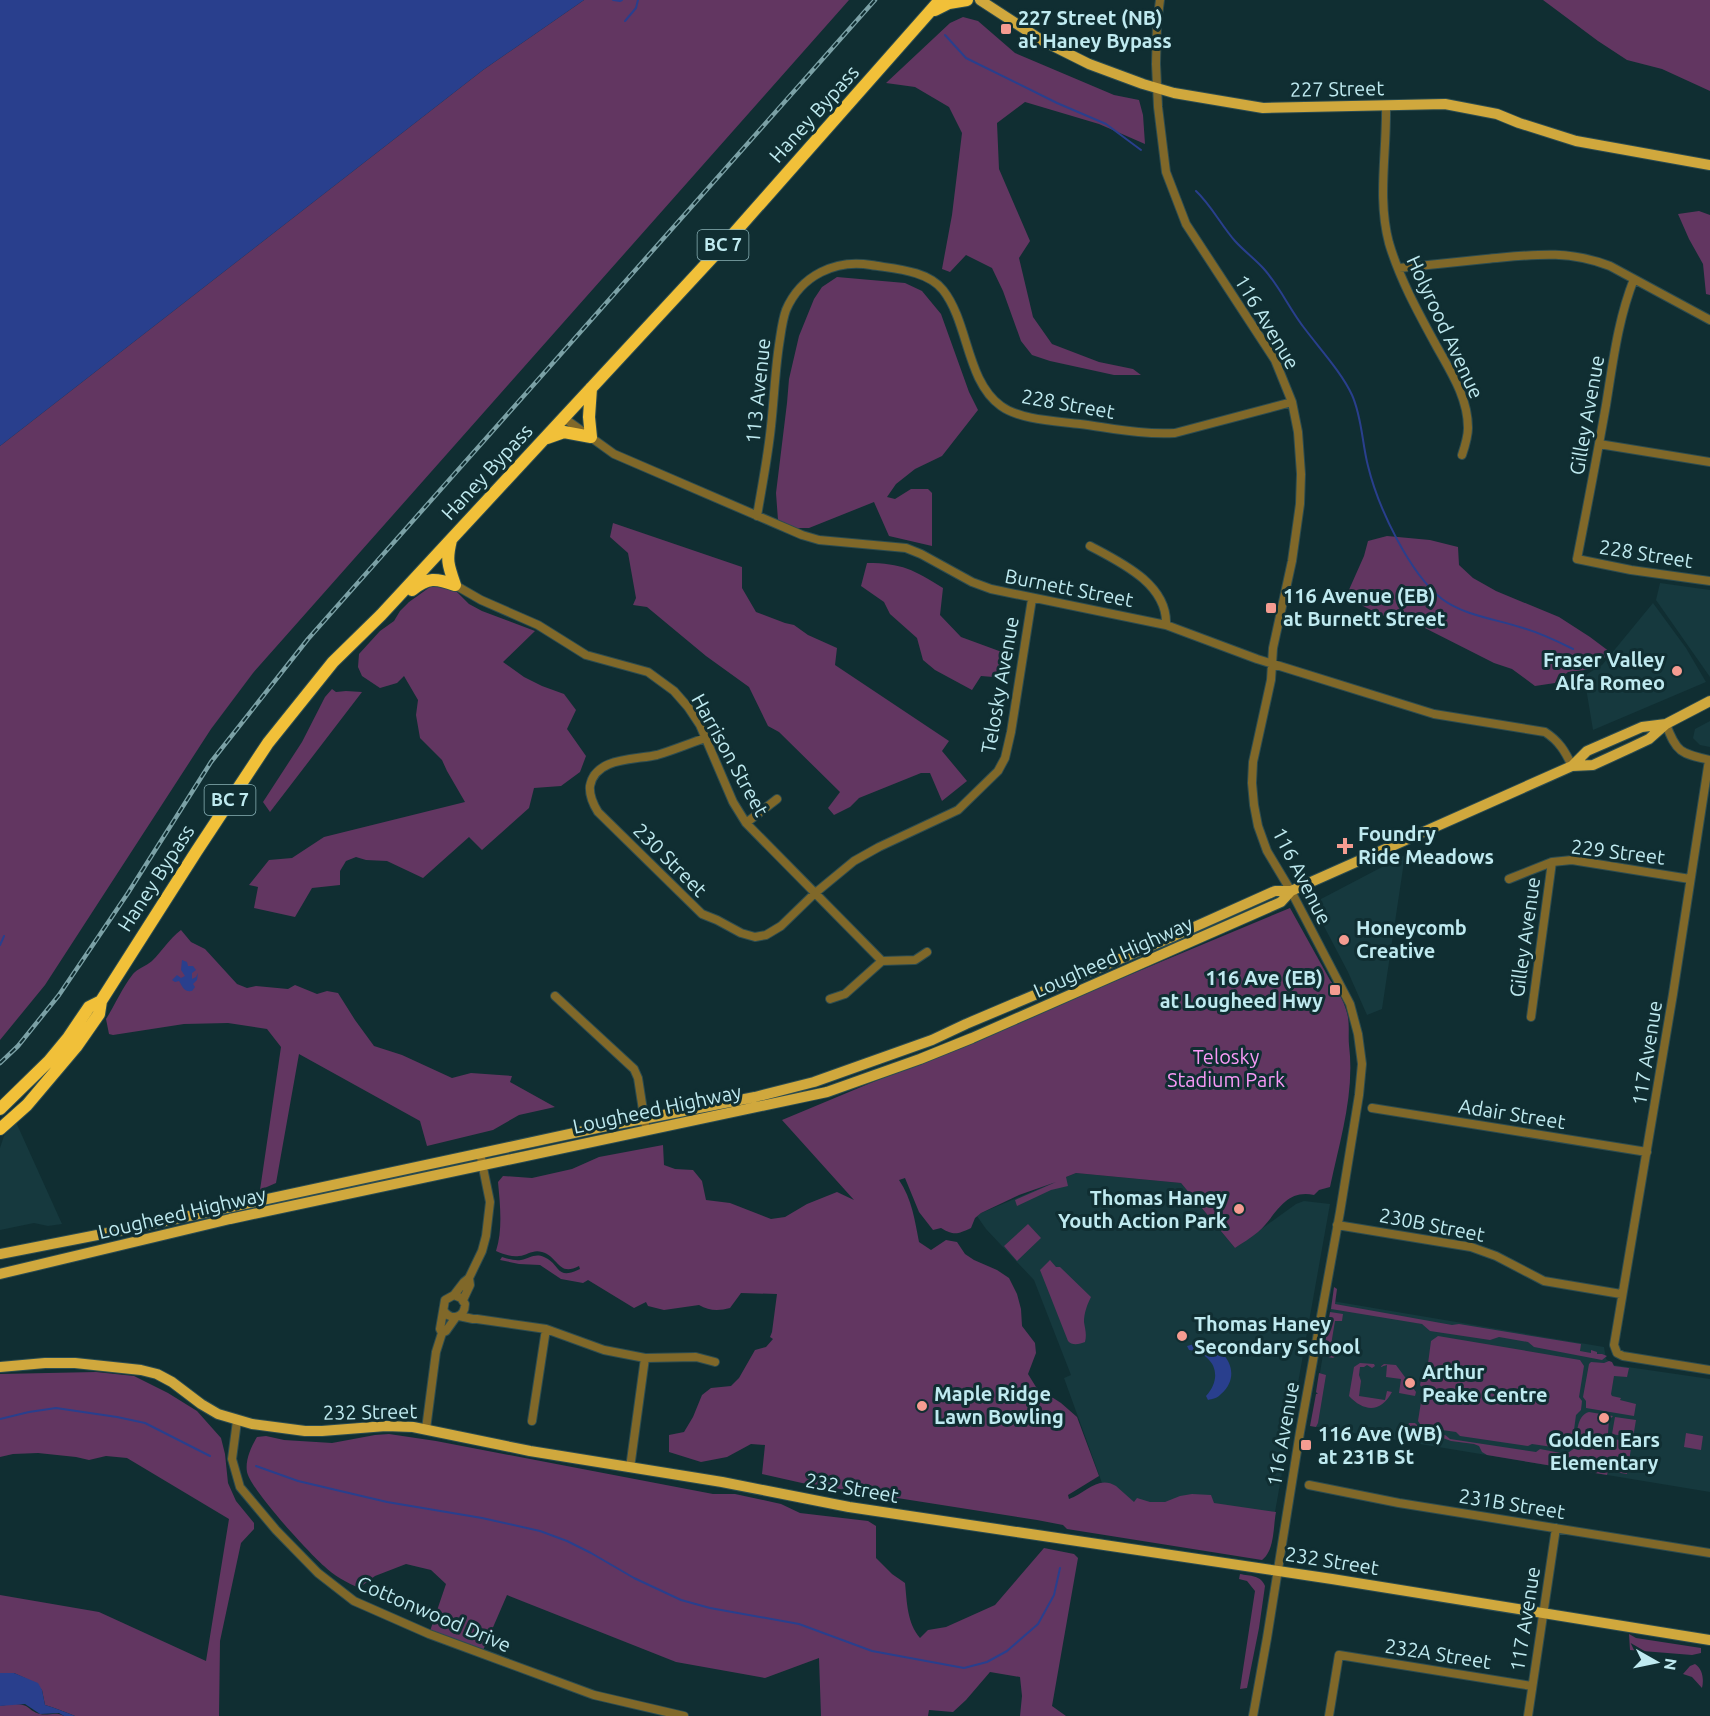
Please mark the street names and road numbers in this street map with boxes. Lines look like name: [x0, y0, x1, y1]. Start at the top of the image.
street label: Haney Bypass: [764, 60, 863, 167]
street label: 227 Street: [1290, 76, 1384, 101]
road number: BC 7: [698, 230, 748, 260]
street label: Holyrood Avenue: [1402, 252, 1489, 402]
street label: 116 Avenue: [1230, 270, 1305, 373]
street label: 113 Avenue: [741, 337, 774, 445]
street label: Gilley Avenue: [1565, 353, 1608, 477]
street label: 228 Street: [1020, 384, 1117, 423]
street label: Haney Bypass: [436, 419, 537, 524]
street label: 228 Street: [1598, 535, 1695, 572]
street label: Burnett Street: [1003, 564, 1135, 611]
street label: Telosky Avenue: [976, 615, 1023, 755]
street label: Harrison Street: [687, 690, 774, 820]
road number: BC 7: [204, 785, 256, 815]
street label: 230 Street: [629, 818, 712, 901]
street label: Haney Bypass: [113, 820, 199, 935]
street label: 116 Avenue: [1268, 823, 1337, 928]
street label: 229 Street: [1570, 834, 1666, 869]
street label: Gilley Avenue: [1505, 875, 1544, 999]
street label: Lougheed Highway: [1030, 911, 1196, 1002]
street label: 117 Avenue: [1627, 999, 1666, 1107]
street label: Lougheed Highway: [571, 1079, 744, 1138]
street label: Adair Street: [1457, 1094, 1567, 1133]
street label: Lougheed Highway: [96, 1182, 268, 1243]
street label: 230B Street: [1377, 1203, 1487, 1246]
street label: 116 Avenue: [1262, 1380, 1303, 1488]
street label: 232 Street: [323, 1399, 417, 1424]
street label: 232 Street: [804, 1468, 901, 1507]
street label: 231B Street: [1457, 1484, 1567, 1523]
street label: 232 Street: [1284, 1542, 1381, 1579]
street label: 117 Avenue: [1505, 1565, 1544, 1673]
street label: Cottonwood Drive: [354, 1571, 515, 1656]
street label: 232A Street: [1383, 1634, 1493, 1673]

